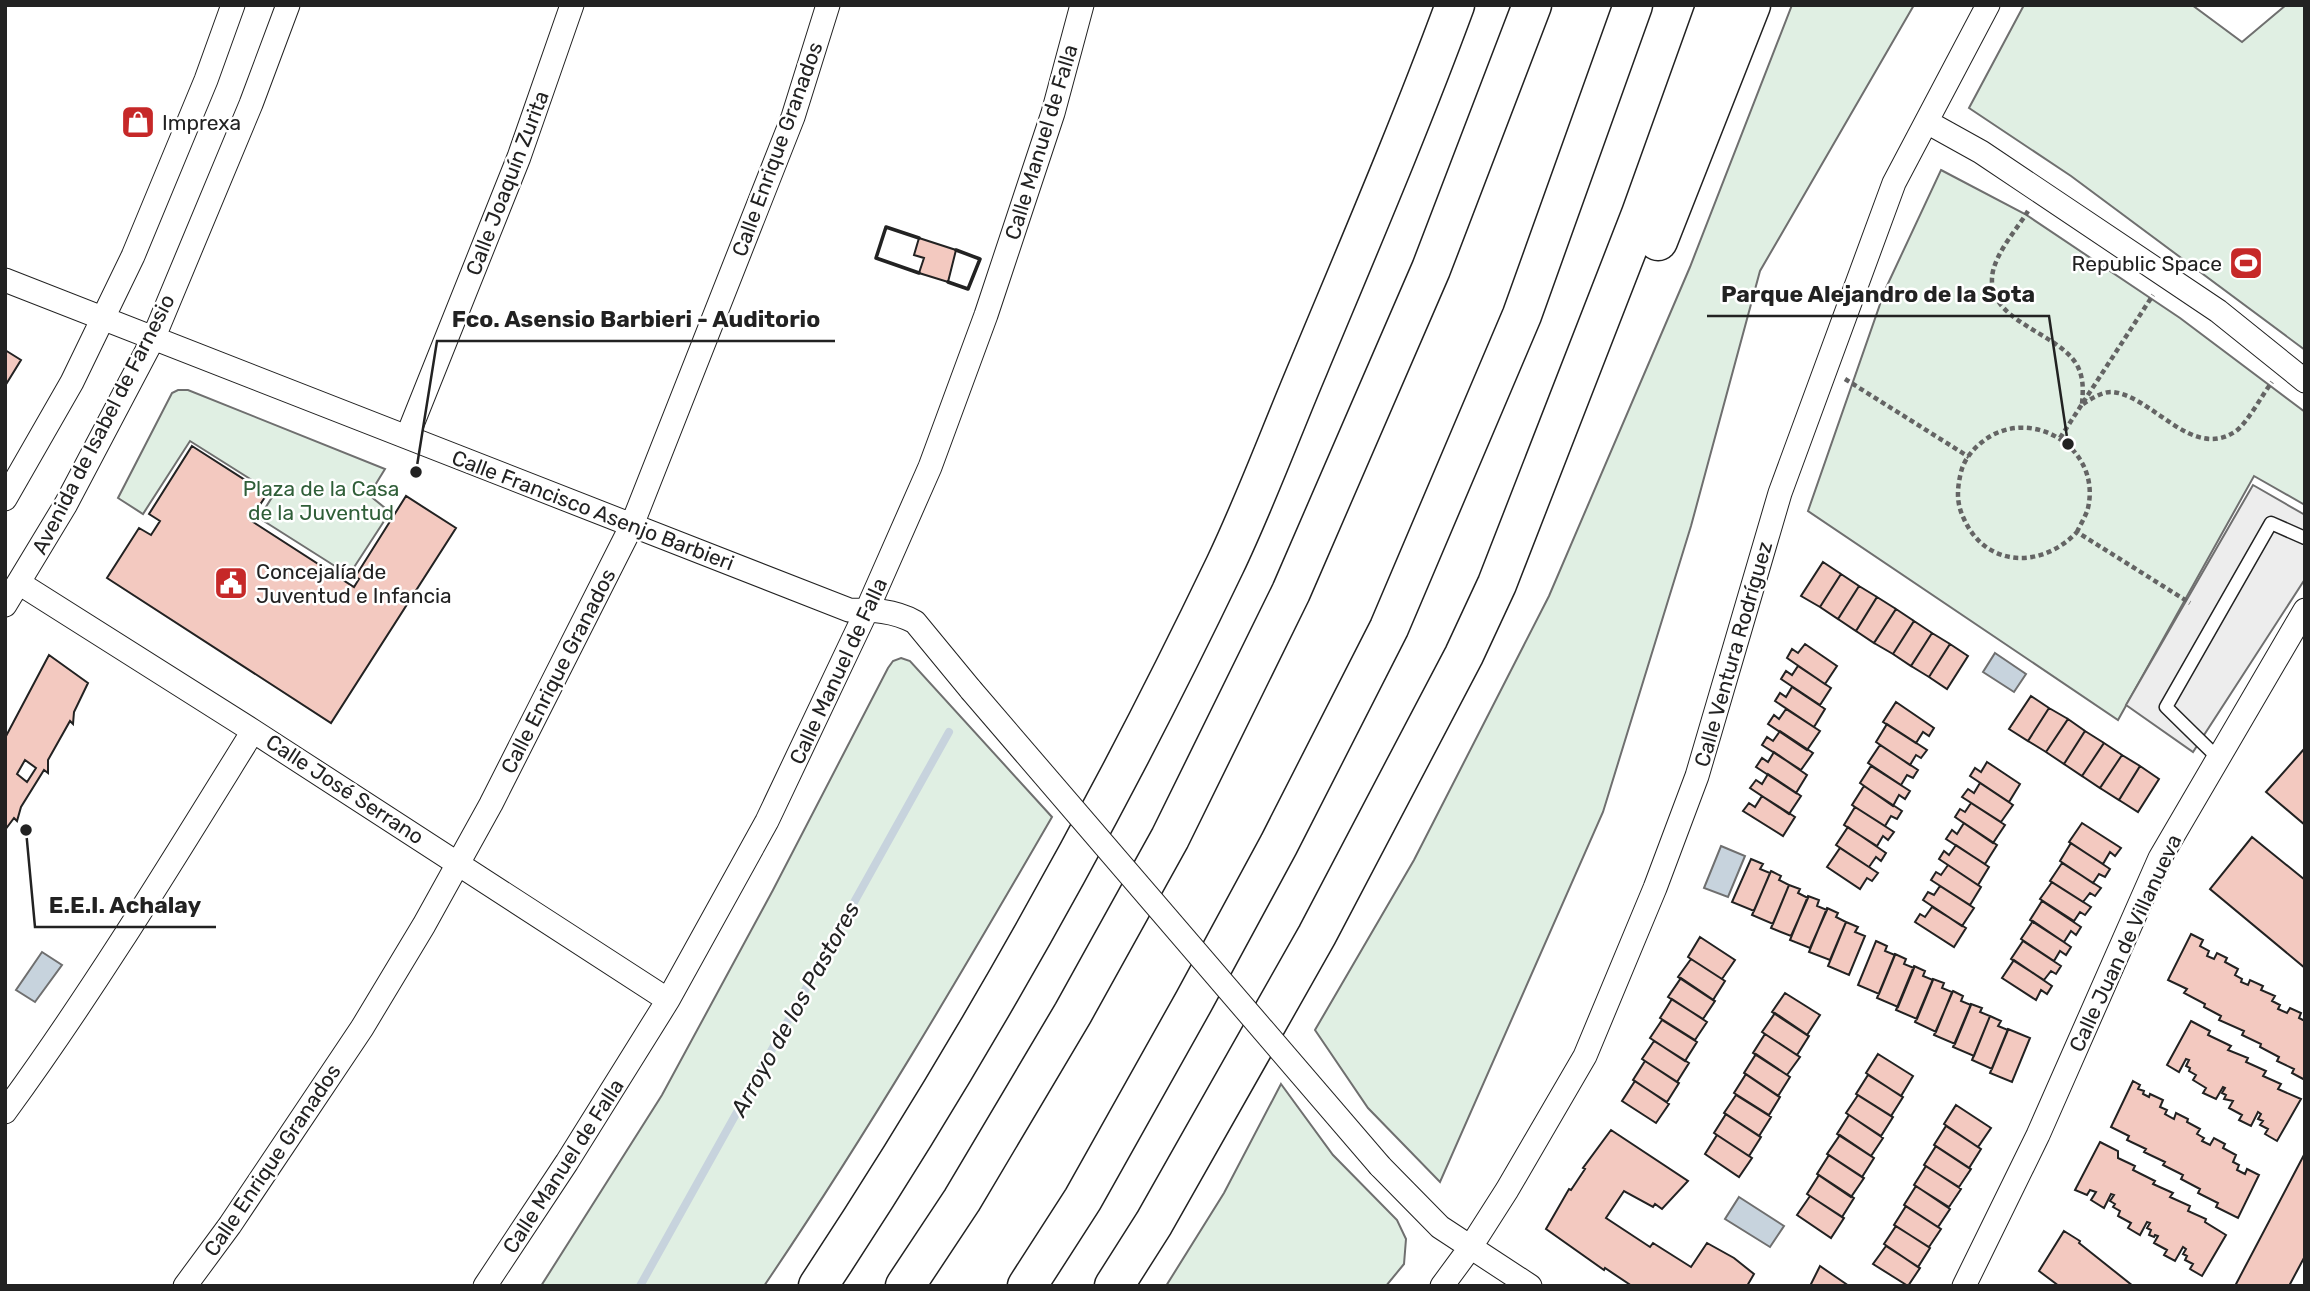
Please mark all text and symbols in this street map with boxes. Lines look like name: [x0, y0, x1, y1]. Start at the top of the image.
street label: Calle Enrique Granados: [727, 38, 827, 260]
street label: Calle Manuel de Falla: [999, 41, 1083, 243]
street label: Calle Joaquín Zurita: [460, 87, 554, 279]
shop icon: Imprexa: [119, 103, 157, 141]
place label: Imprexa: [162, 110, 241, 135]
sports icon: Republic Space: [2227, 244, 2265, 282]
place label: Republic Space: [2072, 251, 2222, 276]
callout: Parque Alejandro de la Sota: [1707, 272, 2049, 316]
text: Parque Alejandro de la Sota: [1721, 280, 2035, 308]
street label: Avenida de Isabel de Farnesio: [26, 290, 180, 558]
callout: Fco. Asensio Barbieri - Auditorio: [437, 297, 835, 341]
text: Fco. Asensio Barbieri - Auditorio: [452, 305, 820, 333]
street label: Calle Francisco Asenjo Barbieri: [448, 445, 738, 575]
park label: Plaza de la Casa de la Juventud: [243, 476, 399, 525]
street label: Calle Ventura Rodríguez: [1689, 538, 1777, 770]
place label: Concejalía de Juventud e Infancia: [256, 559, 452, 608]
public building icon: Concejalía de Juventud e Infancia: [212, 564, 250, 602]
street label: Calle Enrique Granados: [495, 564, 621, 778]
street label: Calle Manuel de Falla: [784, 574, 892, 768]
street label: Calle José Serrano: [262, 729, 428, 849]
street label: Calle Juan de Villanueva: [2064, 830, 2186, 1056]
callout: E.E.I. Achalay: [35, 883, 216, 927]
text: E.E.I. Achalay: [49, 891, 201, 919]
water label: Arroyo de los Pastores: [724, 897, 866, 1122]
street label: Calle Enrique Granados: [198, 1059, 346, 1261]
street label: Calle Manuel de Falla: [497, 1074, 629, 1258]

